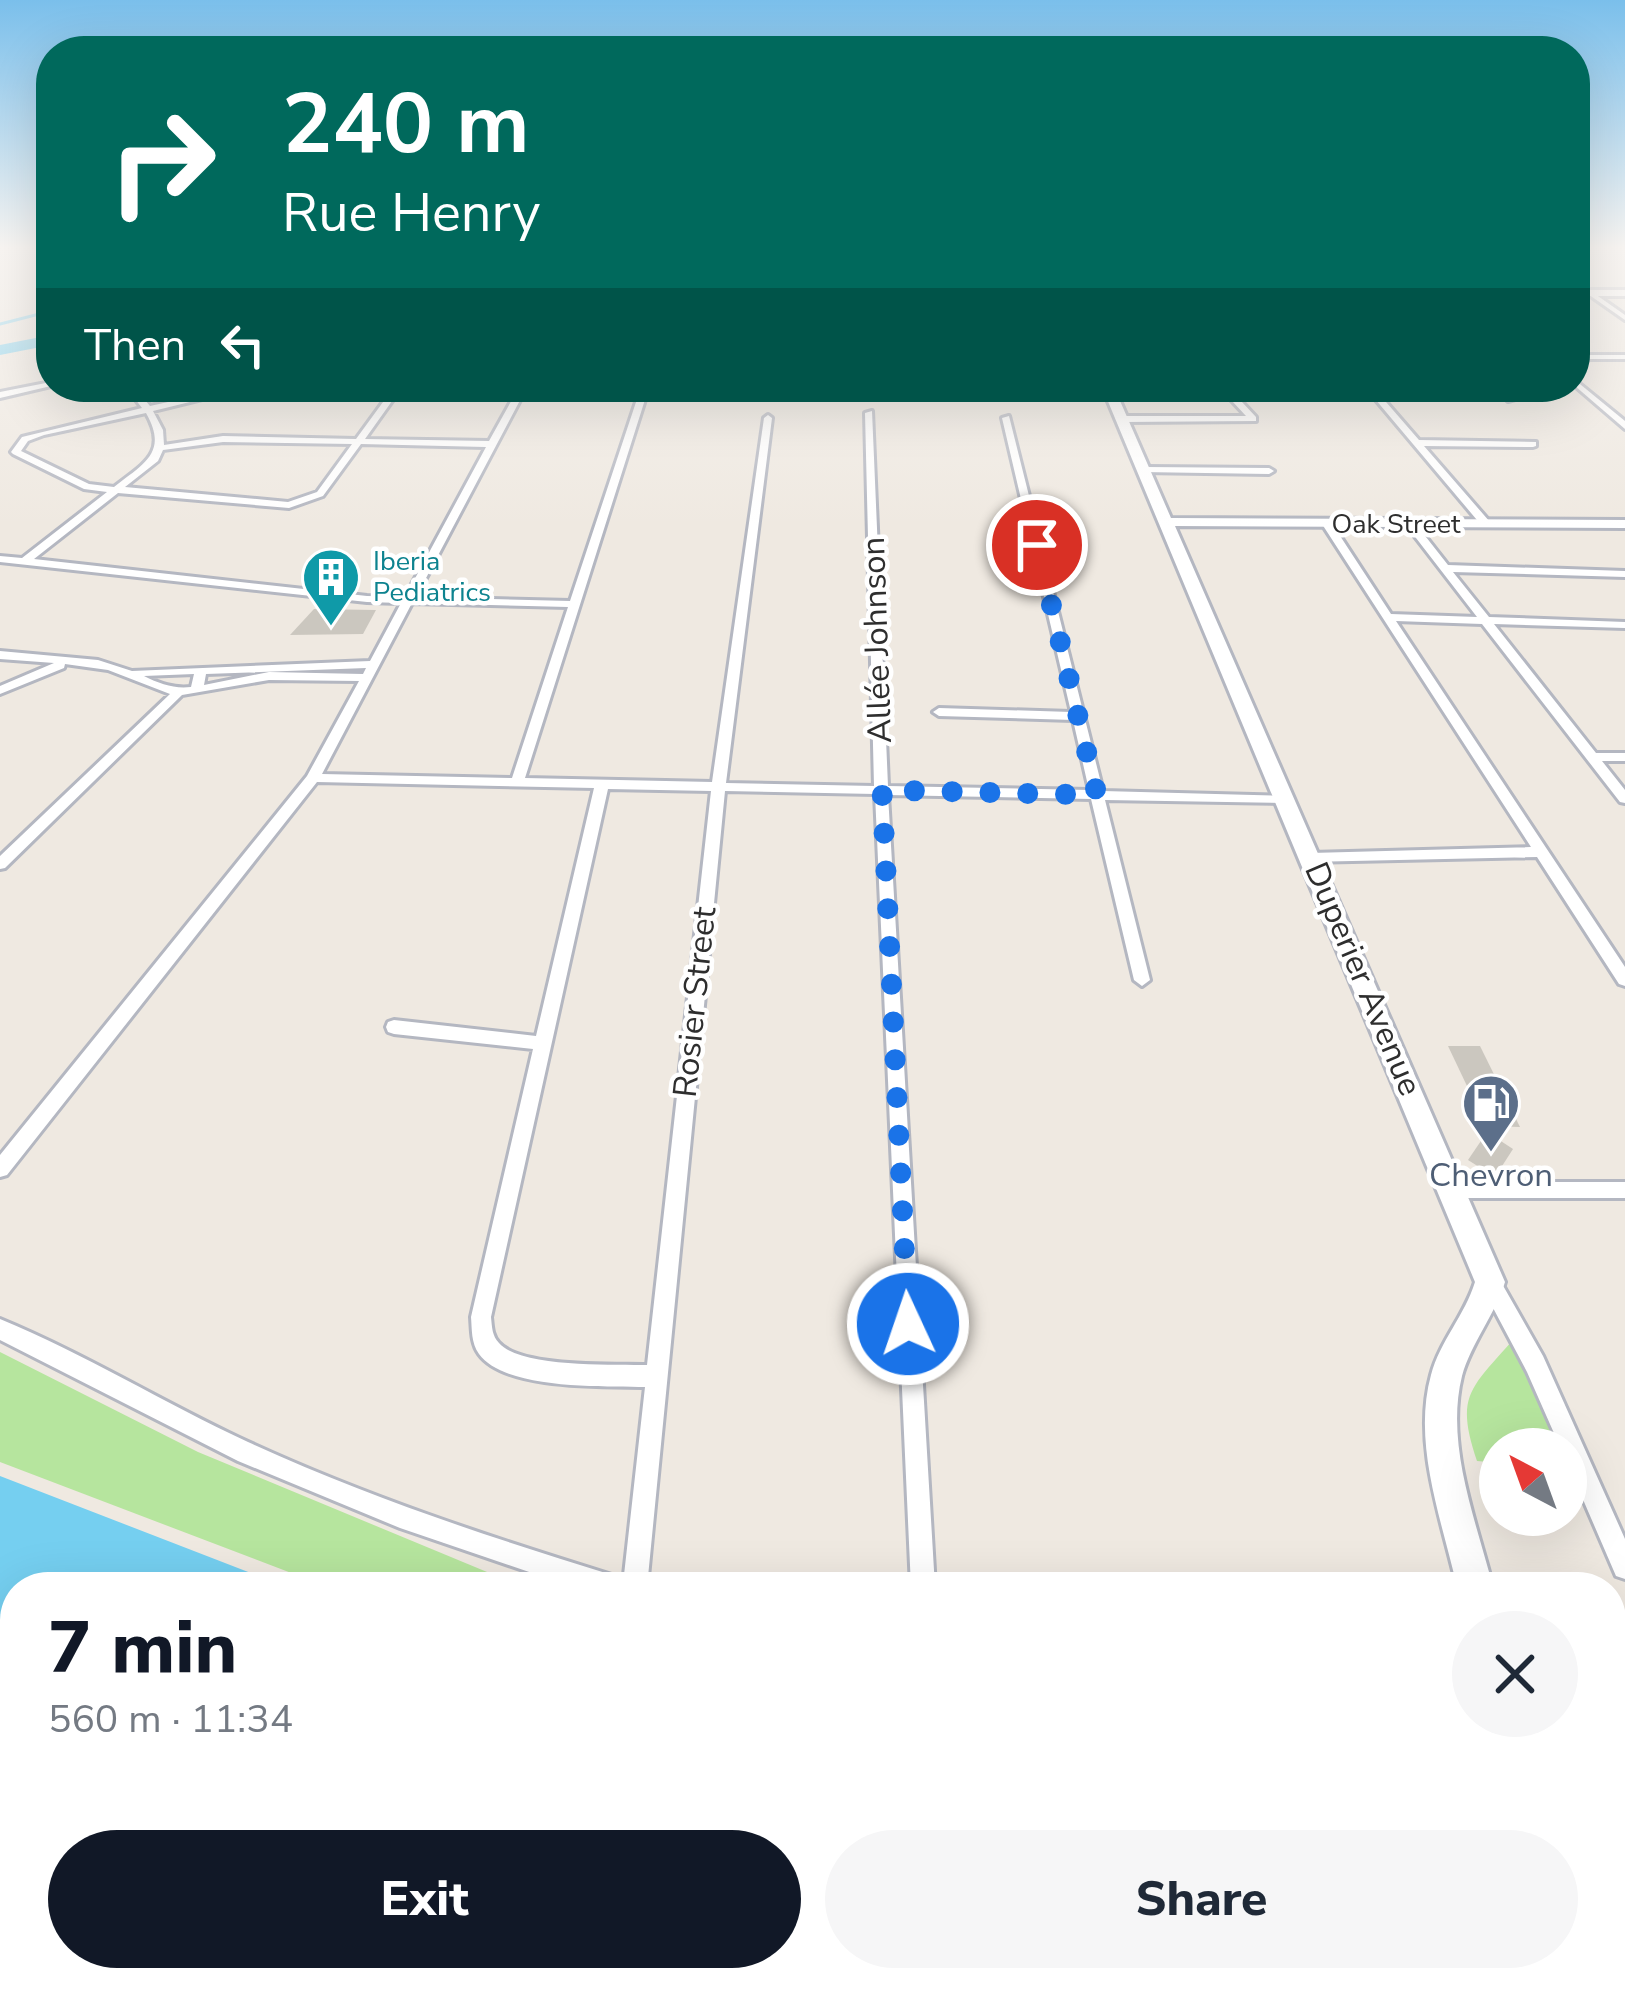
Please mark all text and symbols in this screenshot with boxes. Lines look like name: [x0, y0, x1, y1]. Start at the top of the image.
text: 240 m: [282, 67, 530, 182]
icon: right: [84, 84, 240, 240]
text: Rue Henry: [282, 176, 540, 250]
icon: left: [210, 312, 276, 378]
text: Then: [84, 315, 186, 376]
pin: [986, 494, 1088, 596]
street label: Oak Street: [1331, 506, 1461, 543]
icon: arrive: [1004, 512, 1070, 578]
street label: Allée Johnson: [851, 536, 903, 744]
place label: Iberia Pediatrics: [373, 543, 491, 611]
building icon: Iberia Pediatrics: [300, 546, 362, 628]
street label: Duperier Avenue: [1294, 855, 1432, 1103]
street label: Rosier Street: [663, 904, 727, 1100]
fuel station icon: Chevron: [1460, 1072, 1522, 1154]
place label: Chevron: [1429, 1153, 1553, 1198]
position arrow: [845, 1261, 971, 1387]
north arrow: [1479, 1428, 1587, 1536]
map controls: [1479, 1428, 1587, 1536]
text: 7 min: [48, 1599, 237, 1697]
button: close: [1452, 1611, 1578, 1737]
text: 560 m · 11:34: [48, 1693, 293, 1746]
button: Exit: [48, 1830, 801, 1968]
button: Share: [825, 1830, 1578, 1968]

